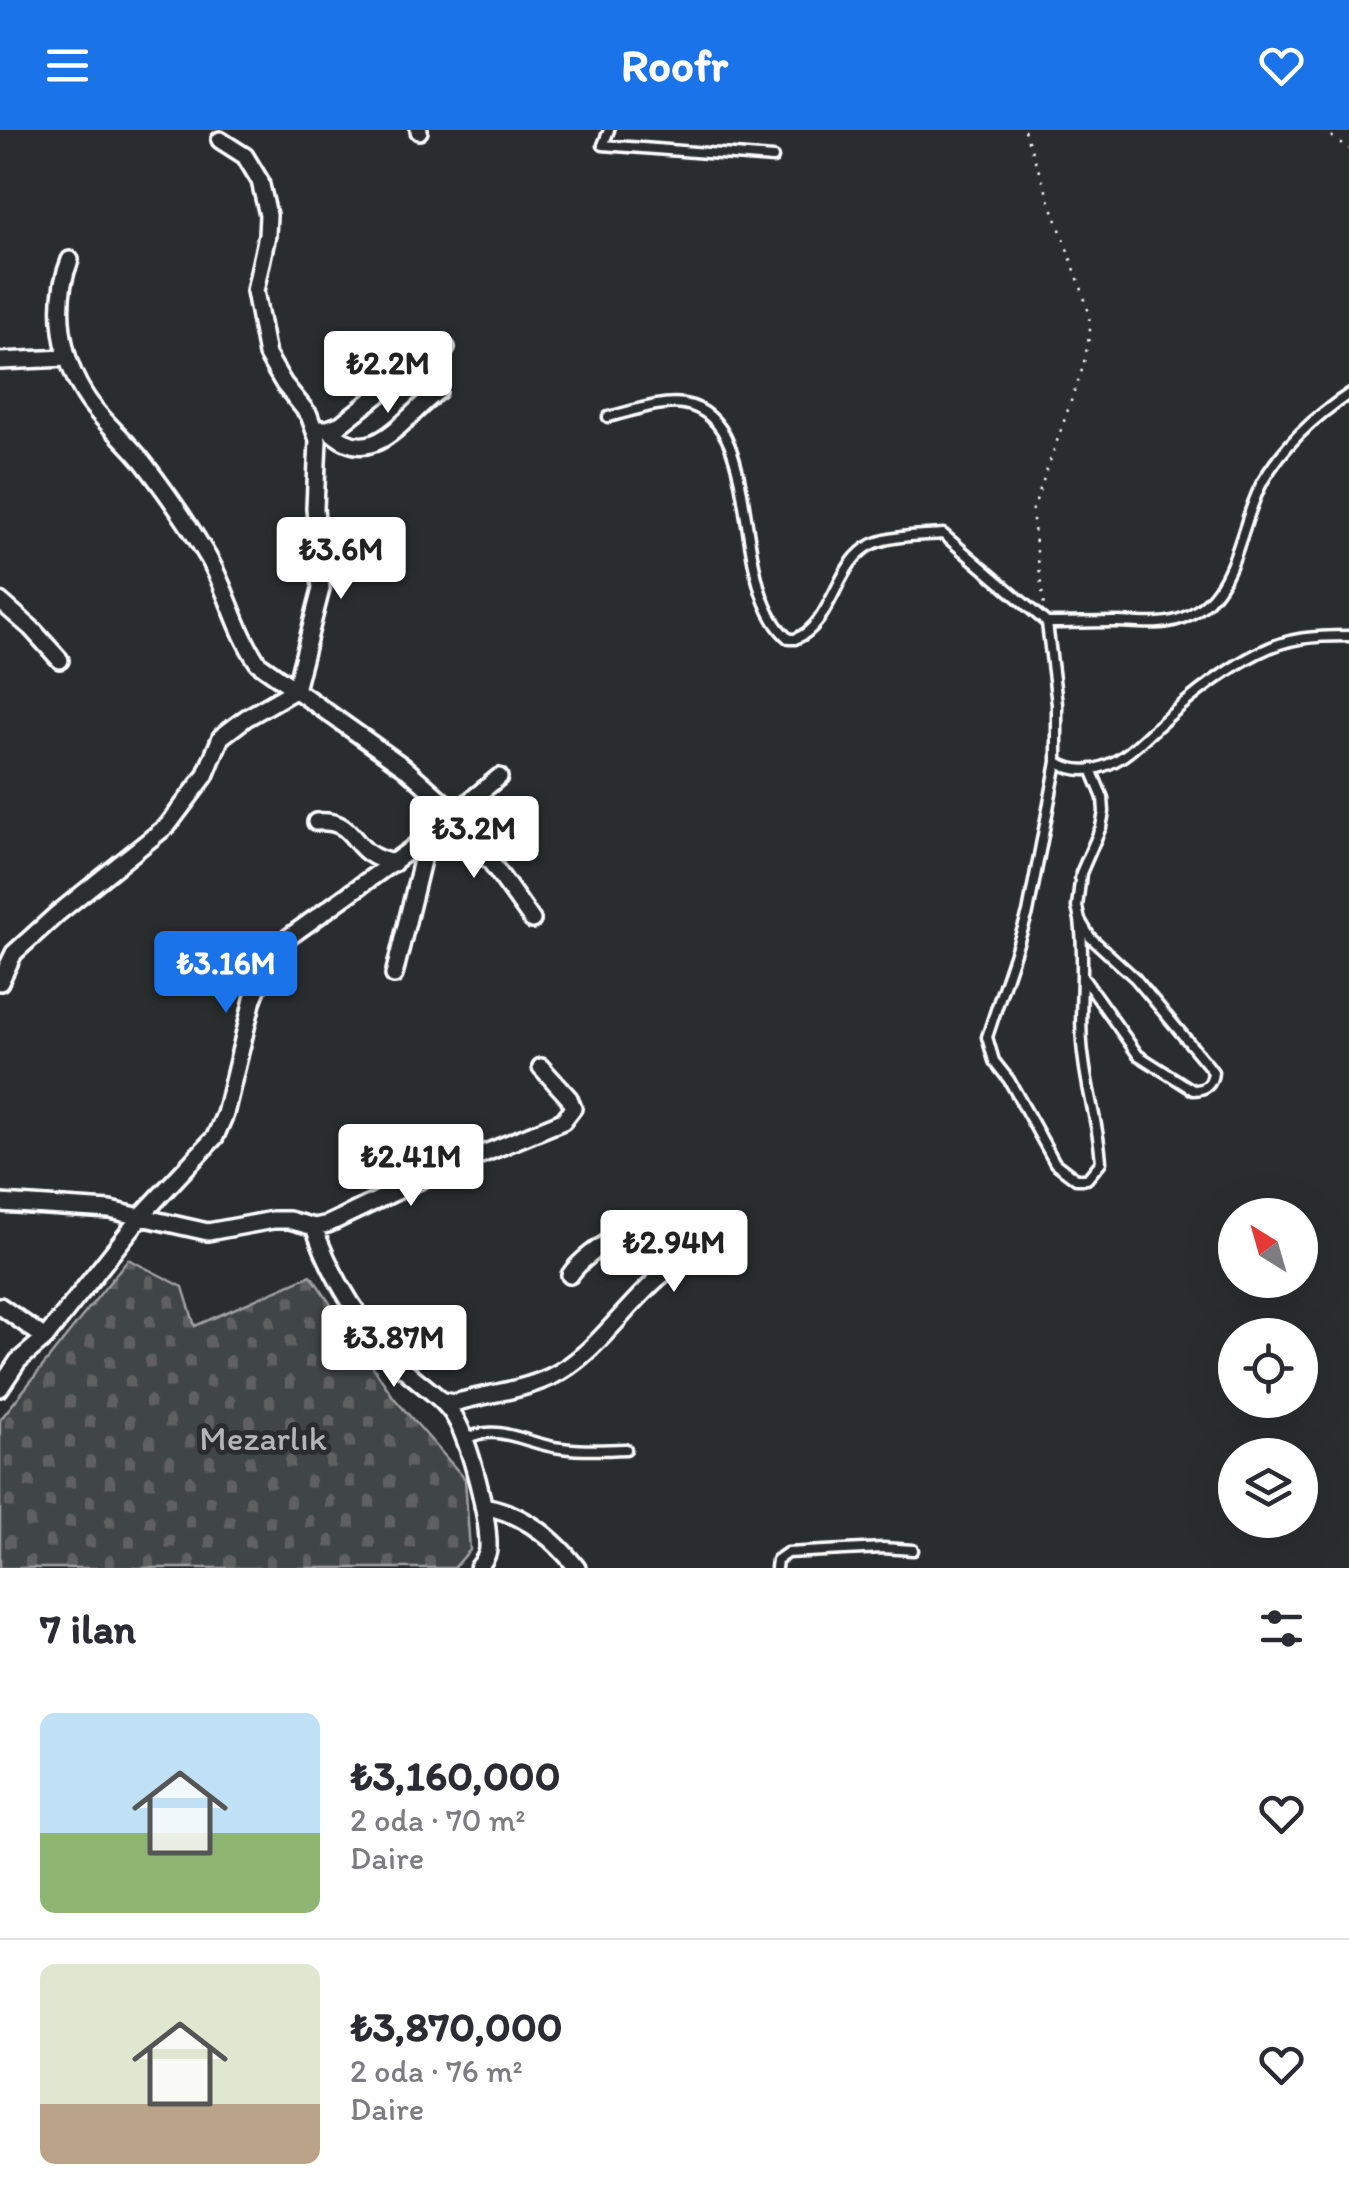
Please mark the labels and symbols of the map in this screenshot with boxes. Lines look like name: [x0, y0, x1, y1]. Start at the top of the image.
pin: ₺2.2M: [318, 331, 458, 416]
pin: ₺3.6M: [271, 517, 411, 602]
pin: ₺3.2M: [404, 796, 544, 881]
pin: ₺3.16M: [145, 931, 307, 1016]
pin: ₺2.41M: [330, 1124, 492, 1209]
north arrow: [1218, 1198, 1318, 1298]
pin: ₺2.94M: [593, 1210, 755, 1295]
pin: ₺3.87M: [313, 1305, 475, 1390]
park label: Mezarlık: [199, 1417, 327, 1459]

